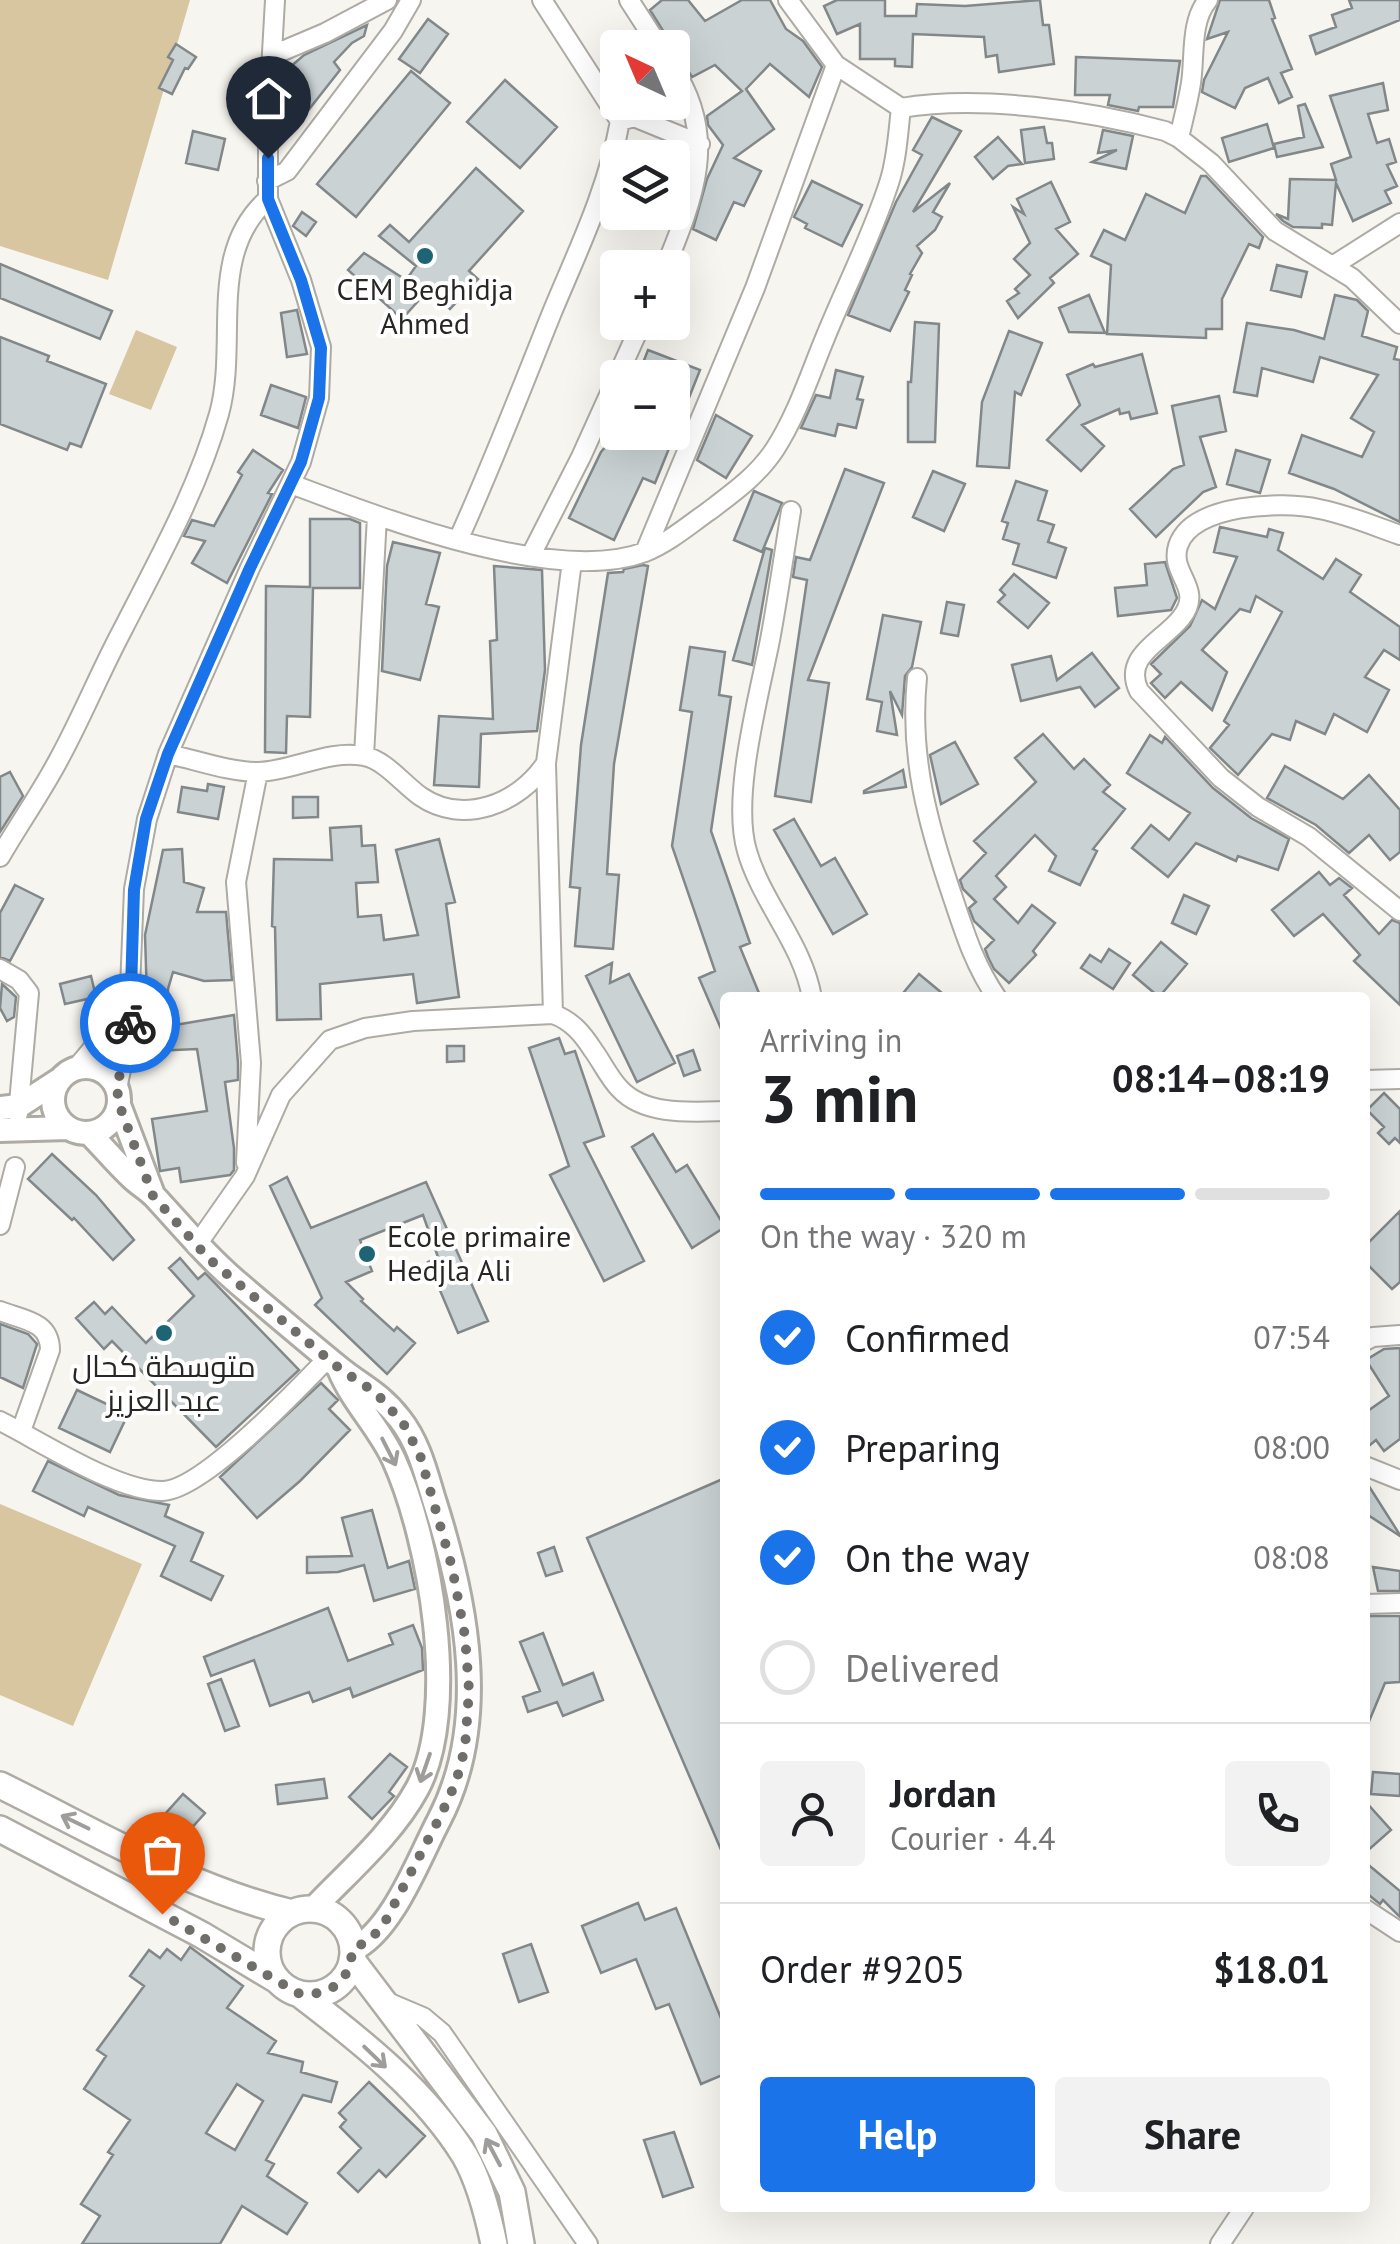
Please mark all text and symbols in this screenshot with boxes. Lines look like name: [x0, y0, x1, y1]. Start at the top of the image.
north arrow: [600, 30, 690, 120]
map controls: [600, 30, 690, 450]
pin: [226, 56, 311, 159]
icon: home: [241, 71, 296, 126]
button: layers: [600, 140, 690, 230]
marker: CEM Beghidja Ahmed: [414, 245, 436, 267]
button: +: [600, 250, 690, 340]
place label: CEM Beghidja Ahmed: [337, 269, 513, 342]
button: −: [600, 360, 690, 450]
courier: [80, 973, 180, 1073]
icon: bike: [103, 996, 158, 1051]
text: Arriving in: [760, 1019, 902, 1061]
text: 08:14–08:19: [1112, 1053, 1330, 1102]
text: 3 min: [760, 1056, 919, 1140]
text: On the way · 320 m: [760, 1215, 1027, 1257]
place label: Ecole primaire Hedjla Ali: [387, 1216, 571, 1289]
marker: Ecole primaire Hedjla Ali: [356, 1243, 378, 1265]
icon: check: [760, 1310, 815, 1365]
text: Confirmed: [845, 1313, 1011, 1362]
text: 07:54: [1253, 1316, 1330, 1358]
marker: متوسطة كحال عبد العزيز: [153, 1322, 175, 1344]
place label: متوسطة كحال عبد العزيز: [72, 1346, 256, 1419]
icon: check: [760, 1420, 815, 1475]
text: Preparing: [845, 1423, 1001, 1472]
text: 08:00: [1253, 1426, 1330, 1468]
one-way arrow: [380, 1437, 399, 1466]
icon: check: [760, 1530, 815, 1585]
text: On the way: [845, 1533, 1030, 1582]
text: 08:08: [1253, 1536, 1330, 1578]
text: Delivered: [845, 1643, 1000, 1692]
one-way arrow: [415, 1752, 433, 1783]
button: person: [760, 1761, 865, 1866]
button: phone: [1225, 1761, 1330, 1866]
text: Jordan: [890, 1768, 996, 1817]
one-way arrow: [60, 1811, 90, 1830]
pin: [120, 1812, 205, 1915]
text: Courier · 4.4: [890, 1817, 1056, 1859]
icon: bag: [135, 1827, 190, 1882]
text: Order #9205: [760, 1944, 965, 1993]
text: $18.01: [1213, 1944, 1330, 1993]
one-way arrow: [363, 2045, 387, 2069]
button: Help: [760, 2077, 1035, 2192]
button: Share: [1055, 2077, 1330, 2192]
one-way arrow: [483, 2137, 503, 2167]

